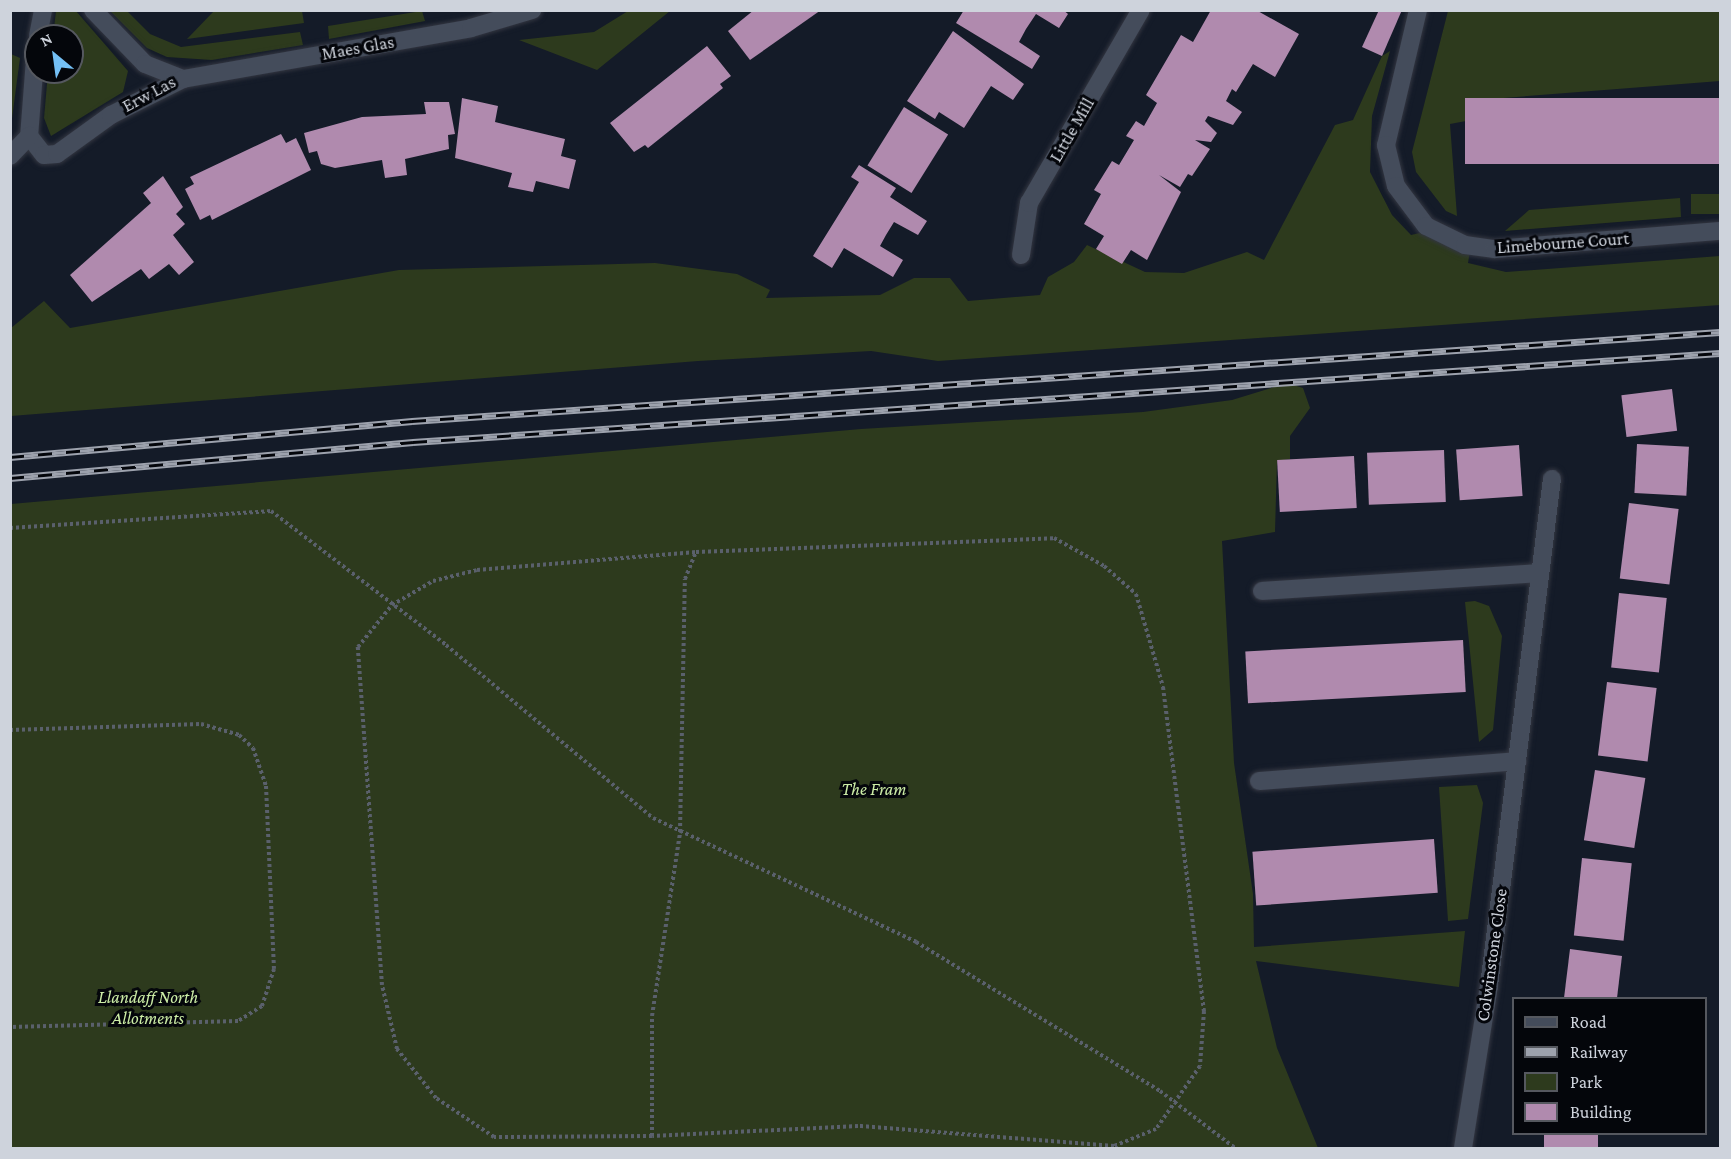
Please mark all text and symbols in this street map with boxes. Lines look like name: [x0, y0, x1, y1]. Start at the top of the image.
north arrow: [24, 24, 84, 84]
text: N: [37, 29, 55, 50]
street label: Maes Glas: [320, 31, 396, 65]
street label: Erw Las: [119, 71, 179, 117]
street label: Little Mill: [1045, 94, 1099, 166]
street label: Limebourne Court: [1496, 228, 1630, 258]
park label: The Fram: [842, 778, 906, 800]
street label: Colwinstone Close: [1472, 887, 1512, 1023]
park label: Llandaff North Allotments: [98, 987, 198, 1030]
legend: [1512, 997, 1707, 1135]
text: Road: [1570, 1012, 1607, 1032]
text: Railway: [1570, 1042, 1627, 1062]
text: Park: [1570, 1072, 1602, 1092]
text: Building: [1570, 1102, 1631, 1122]

